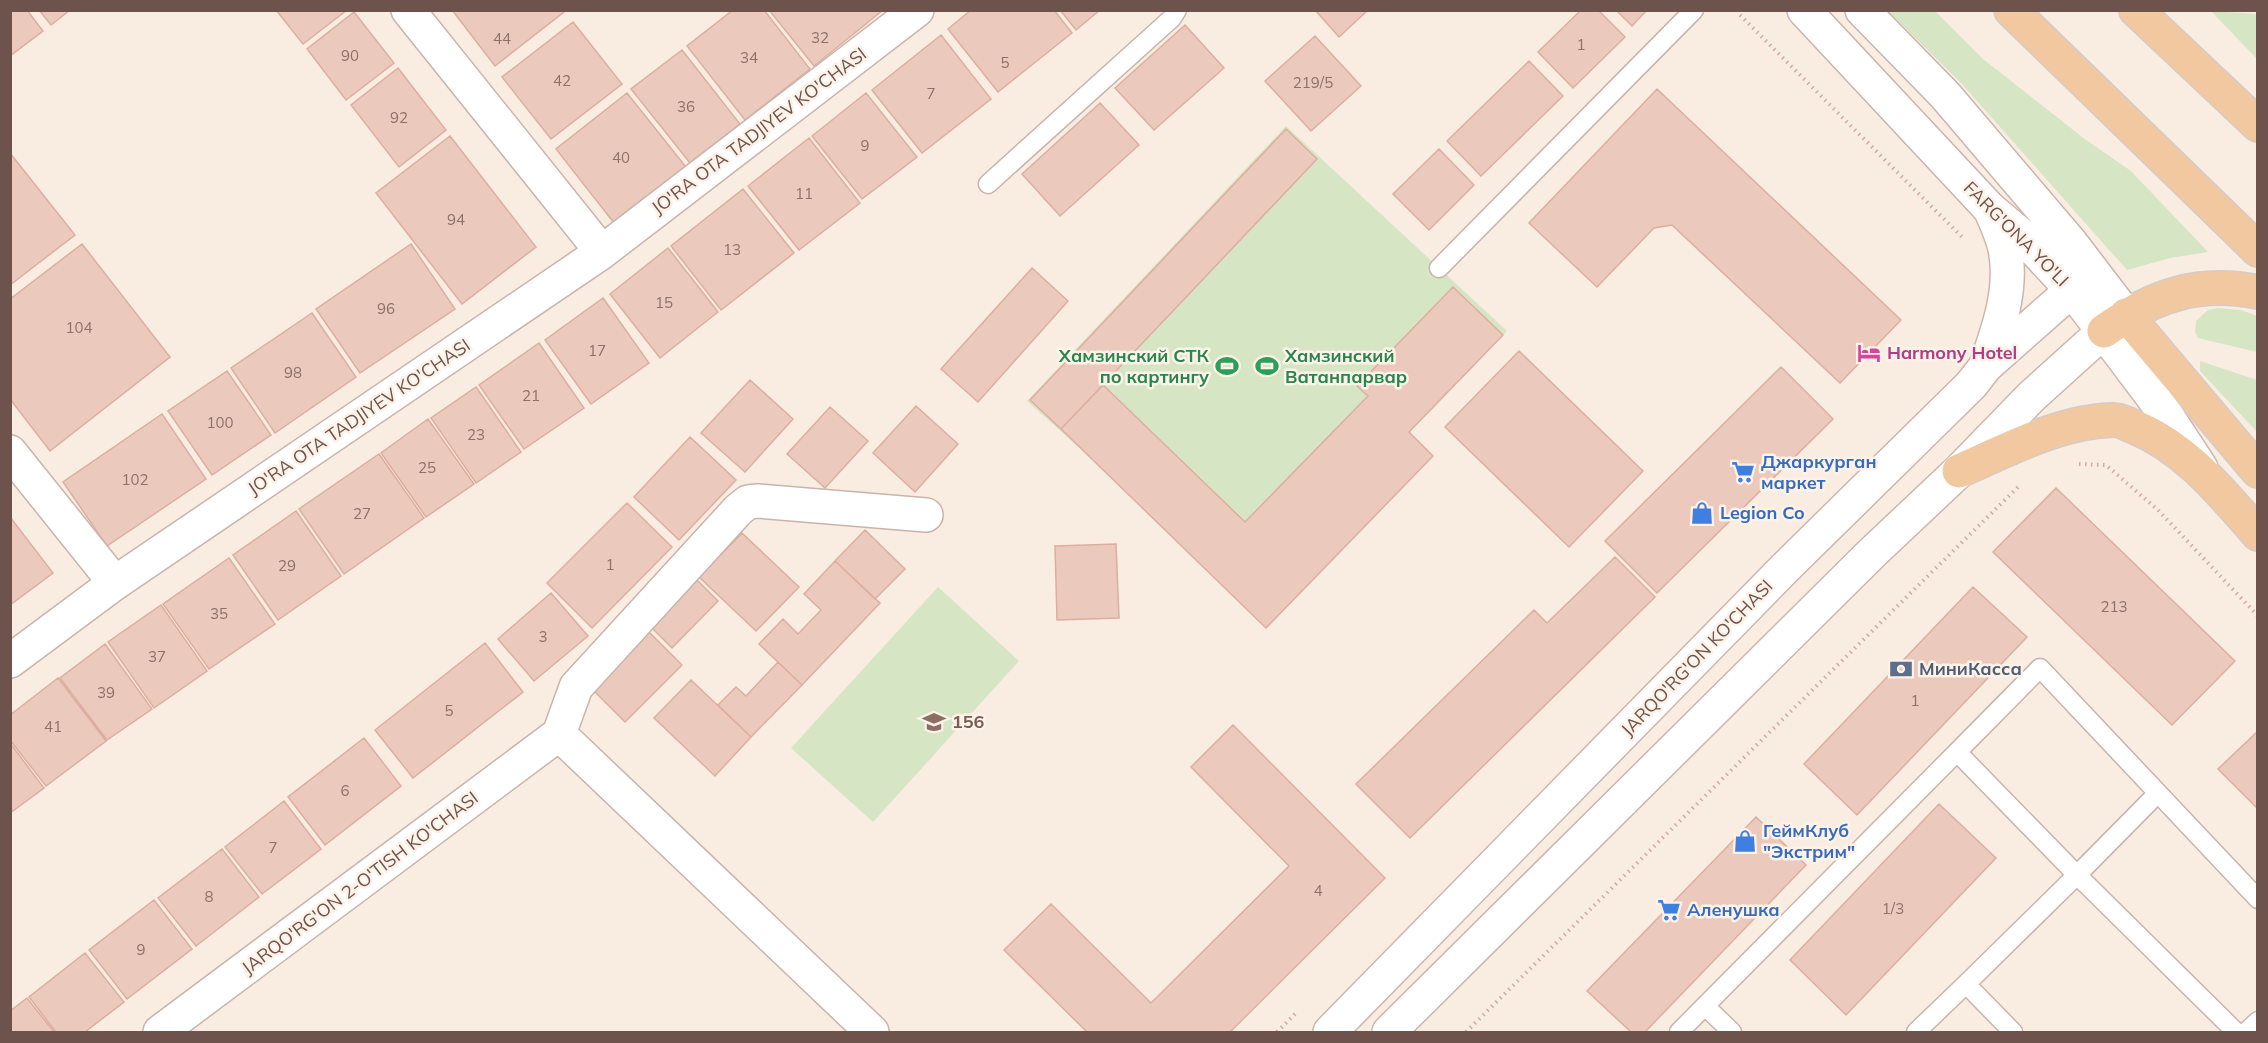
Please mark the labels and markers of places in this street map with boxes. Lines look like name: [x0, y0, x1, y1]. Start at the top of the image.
hotel icon: Harmony Hotel: [1856, 340, 1882, 366]
place label: Harmony Hotel: [1887, 341, 2017, 364]
place label: Хамзинский СТК по картингу: [1058, 344, 1210, 388]
place label: Хамзинский Ватанпарвар: [1284, 344, 1407, 388]
sports icon: Хамзинский СТК по картингу: [1214, 353, 1240, 379]
sports icon: Хамзинский Ватанпарвар: [1254, 353, 1280, 379]
place label: Джаркурган маркет: [1761, 450, 1877, 494]
supermarket icon: Джаркурган маркет: [1730, 459, 1756, 485]
shop icon: Legion Co: [1689, 500, 1715, 526]
place label: Legion Co: [1720, 501, 1805, 524]
bank icon: МиниКасса: [1888, 656, 1914, 682]
place label: МиниКасса: [1919, 657, 2022, 680]
school or university icon: 156: [921, 709, 947, 735]
place label: 156: [952, 710, 985, 733]
place label: ГеймКлуб "Экстрим": [1763, 819, 1855, 863]
shop icon: ГеймКлуб "Экстрим": [1732, 828, 1758, 854]
supermarket icon: Аленушка: [1656, 897, 1682, 923]
place label: Аленушка: [1687, 898, 1780, 921]

